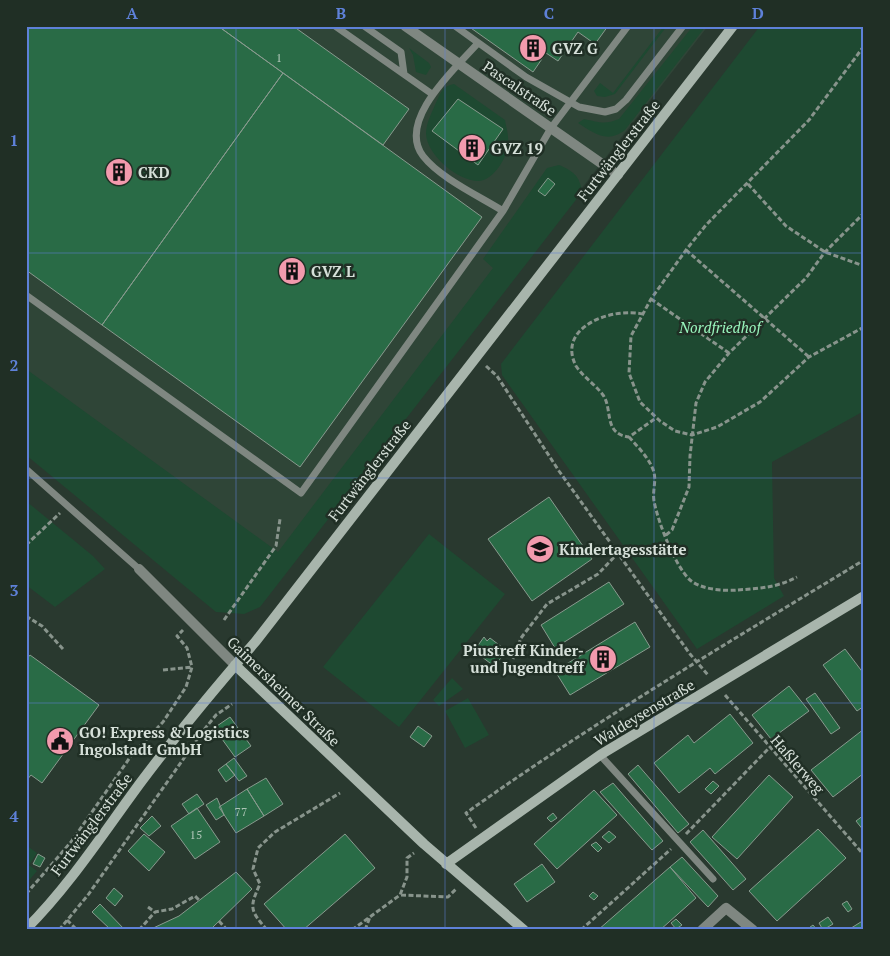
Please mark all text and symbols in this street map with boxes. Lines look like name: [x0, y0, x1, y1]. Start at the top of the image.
text: A: [126, 2, 138, 24]
text: B: [336, 2, 346, 24]
text: C: [544, 2, 554, 24]
text: D: [752, 2, 764, 24]
building icon: GVZ G: [518, 33, 548, 63]
place label: GVZ G: [552, 38, 598, 58]
house number: 1: [276, 50, 282, 65]
street label: Pascalstraße: [479, 56, 561, 120]
street label: Furtwänglerstraße: [572, 95, 664, 205]
text: 1: [9, 129, 19, 151]
building icon: GVZ 19: [457, 133, 487, 163]
place label: GVZ 19: [491, 138, 543, 158]
building icon: CKD: [104, 157, 134, 187]
place label: CKD: [138, 162, 169, 182]
building icon: GVZ L: [277, 256, 307, 286]
place label: GVZ L: [311, 261, 355, 281]
park label: Nordfriedhof: [678, 317, 763, 337]
text: 2: [9, 354, 19, 376]
street label: Furtwänglerstraße: [323, 415, 415, 525]
school or university icon: Kindertagesstätte: [525, 534, 555, 564]
place label: Kindertagesstätte: [559, 539, 686, 559]
text: 3: [9, 579, 19, 601]
street label: Gaimersheimer Straße: [223, 632, 345, 750]
place label: Piustreff Kinder- und Jugendtreff: [463, 640, 585, 677]
building icon: Piustreff Kinder- und Jugendtreff: [588, 644, 618, 674]
street label: Waldeysenstraße: [590, 674, 698, 750]
place label: GO! Express & Logistics Ingolstadt GmbH: [79, 722, 249, 759]
public building icon: GO! Express & Logistics Ingolstadt GmbH: [45, 726, 75, 756]
street label: Haßlerweg: [767, 730, 830, 799]
street label: Furtwänglerstraße: [46, 769, 136, 879]
house number: 77: [235, 804, 247, 819]
text: 4: [9, 805, 19, 827]
house number: 15: [190, 827, 202, 842]

